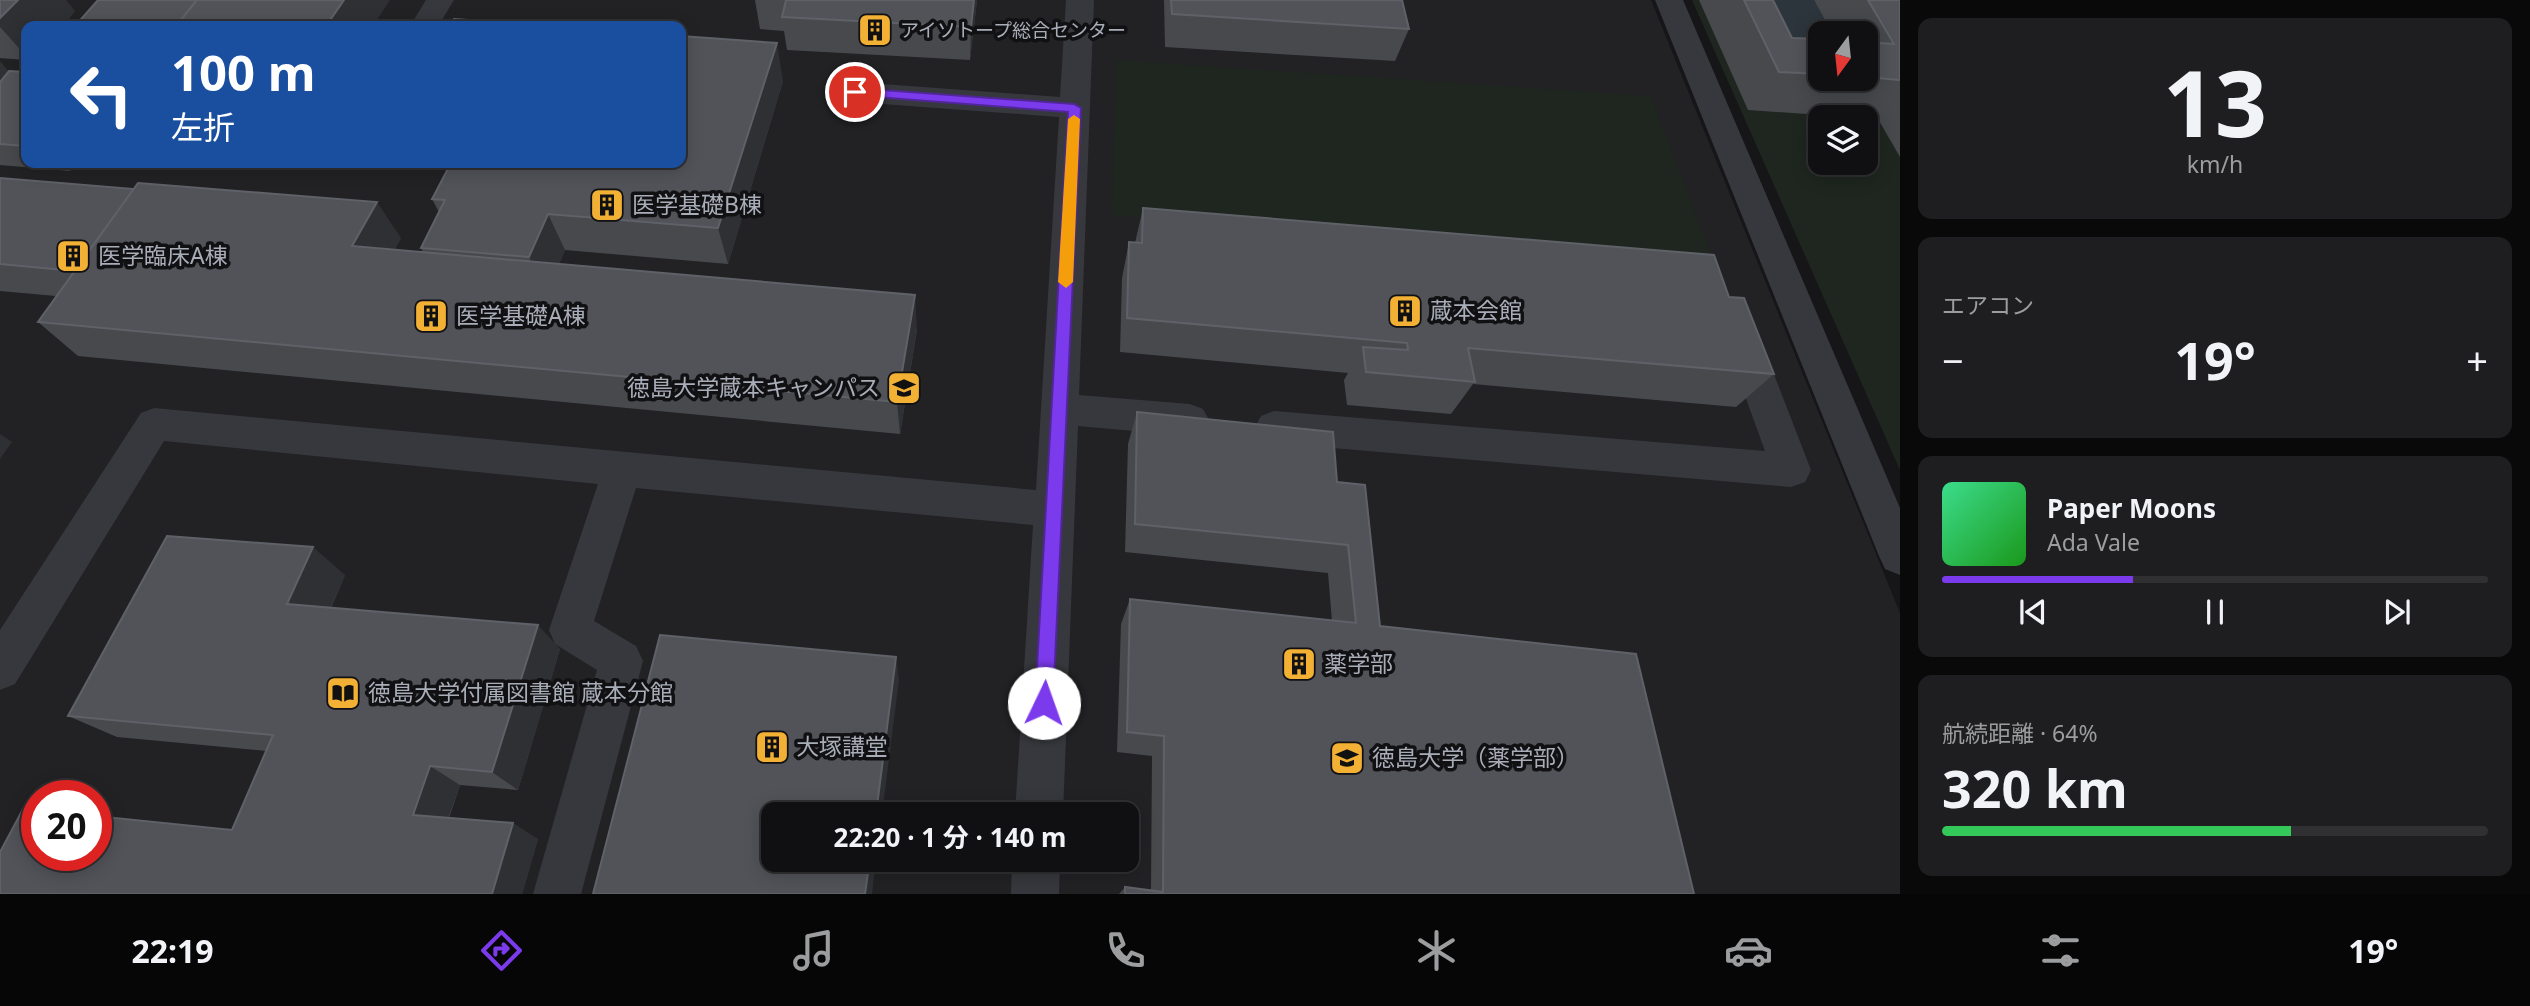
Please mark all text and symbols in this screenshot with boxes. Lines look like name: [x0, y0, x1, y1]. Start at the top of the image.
building icon: アイソトープ総合センター: [856, 11, 894, 49]
place label: アイソトープ総合センター: [900, 17, 1126, 43]
north arrow: [1808, 21, 1878, 91]
map controls: [1808, 21, 1878, 175]
text: 100 m: [171, 39, 316, 105]
text: 13: [2163, 40, 2267, 164]
icon: left: [56, 49, 147, 140]
pin: [825, 62, 885, 122]
icon: arrive: [836, 73, 874, 111]
text: 左折: [171, 105, 235, 148]
button: layers: [1808, 105, 1878, 175]
text: km/h: [2187, 148, 2243, 180]
building icon: 医学基礎B棟: [588, 186, 626, 224]
place label: 医学基礎B棟: [632, 188, 762, 220]
building icon: 医学臨床A棟: [54, 237, 92, 275]
place label: 医学臨床A棟: [98, 239, 228, 271]
text: エアコン: [1942, 289, 2034, 321]
building icon: 蔵本会館: [1386, 292, 1424, 330]
place label: 蔵本会館: [1430, 294, 1522, 326]
building icon: 医学基礎A棟: [412, 297, 450, 335]
place label: 医学基礎A棟: [456, 299, 586, 331]
text: 19°: [2174, 324, 2256, 395]
text: −: [1942, 334, 1964, 386]
text: +: [2466, 334, 2488, 386]
school or university icon: 徳島大学蔵本キャンパス: [885, 369, 923, 407]
place label: 徳島大学蔵本キャンパス: [627, 371, 880, 403]
text: Paper Moons: [2047, 490, 2216, 526]
text: Ada Vale: [2047, 526, 2140, 558]
icon: previous: [2014, 593, 2052, 631]
icon: pause: [2196, 593, 2234, 631]
icon: next: [2378, 593, 2416, 631]
building icon: 薬学部: [1280, 645, 1318, 683]
place label: 薬学部: [1324, 647, 1393, 679]
position arrow: [1007, 666, 1081, 740]
library icon: 徳島大学付属図書館 蔵本分館: [324, 674, 362, 712]
place label: 徳島大学付属図書館 蔵本分館: [368, 676, 673, 708]
text: 航続距離 · 64%: [1942, 717, 2098, 749]
building icon: 大塚講堂: [753, 728, 791, 766]
place label: 大塚講堂: [796, 730, 888, 762]
school or university icon: 徳島大学（薬学部）: [1328, 739, 1366, 777]
place label: 徳島大学（薬学部）: [1372, 741, 1579, 773]
text: 320 km: [1942, 752, 2128, 823]
speed limit sign: 20: [21, 780, 112, 871]
text: 22:20 · 1 分 · 140 m: [834, 819, 1066, 855]
icon: directions: [477, 926, 526, 975]
icon: music: [789, 926, 838, 975]
icon: phone: [1101, 926, 1150, 975]
icon: climate: [1412, 926, 1461, 975]
icon: car: [1724, 926, 1773, 975]
icon: filters: [2036, 926, 2085, 975]
text: 22:19: [131, 929, 214, 972]
text: 19°: [2348, 929, 2398, 972]

